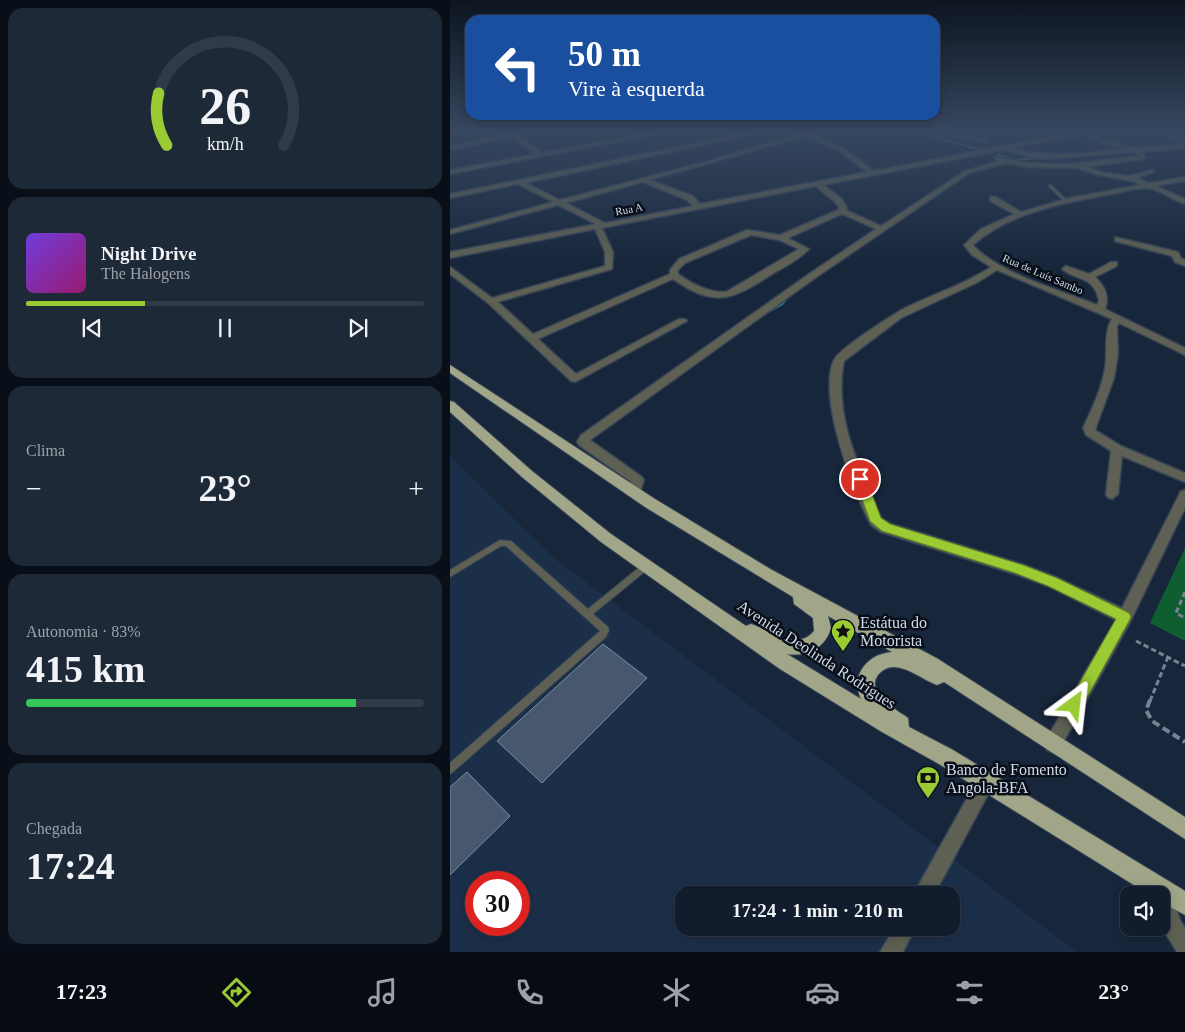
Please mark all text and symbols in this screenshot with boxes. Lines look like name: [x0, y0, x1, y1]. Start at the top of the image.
icon: left: [485, 35, 550, 100]
text: 50 m: [568, 35, 641, 74]
text: Vire à esquerda: [568, 76, 705, 101]
text: 26: [199, 78, 251, 135]
text: km/h: [207, 134, 243, 154]
street label: Rua A: [614, 200, 644, 218]
text: Night Drive: [101, 243, 197, 264]
street label: Rua de Luís Sambo: [1001, 252, 1086, 297]
text: The Halogens: [101, 265, 190, 282]
icon: previous: [78, 314, 106, 342]
icon: pause: [211, 314, 239, 342]
icon: next: [344, 314, 372, 342]
text: Clima: [26, 442, 65, 459]
pin: [839, 458, 881, 500]
icon: arrive: [846, 465, 874, 493]
text: 23°: [198, 467, 252, 509]
text: −: [26, 473, 42, 504]
text: +: [408, 473, 424, 504]
street label: Avenida Deolinda Rodrigues: [734, 597, 899, 713]
place label: Estátua do Motorista: [860, 614, 927, 649]
place icon: Estátua do Motorista: [830, 618, 856, 652]
text: Autonomia · 83%: [26, 623, 141, 640]
text: 415 km: [26, 648, 145, 690]
position arrow: [1047, 678, 1099, 730]
place label: Banco de Fomento Angola-BFA: [946, 761, 1067, 797]
bank icon: Banco de Fomento Angola-BFA: [915, 765, 941, 799]
text: Chegada: [26, 820, 82, 837]
text: 17:24: [26, 845, 115, 887]
speed limit sign: 30: [465, 871, 530, 936]
map controls: [1120, 886, 1170, 936]
button: sound: [1120, 886, 1170, 936]
text: 17:24 · 1 min · 210 m: [732, 900, 903, 921]
icon: directions: [219, 975, 254, 1010]
icon: music: [365, 975, 400, 1010]
icon: phone: [512, 975, 547, 1010]
icon: climate: [659, 975, 694, 1010]
icon: car: [805, 975, 840, 1010]
icon: filters: [952, 975, 987, 1010]
text: 17:23: [56, 979, 107, 1004]
text: 23°: [1098, 979, 1129, 1004]

